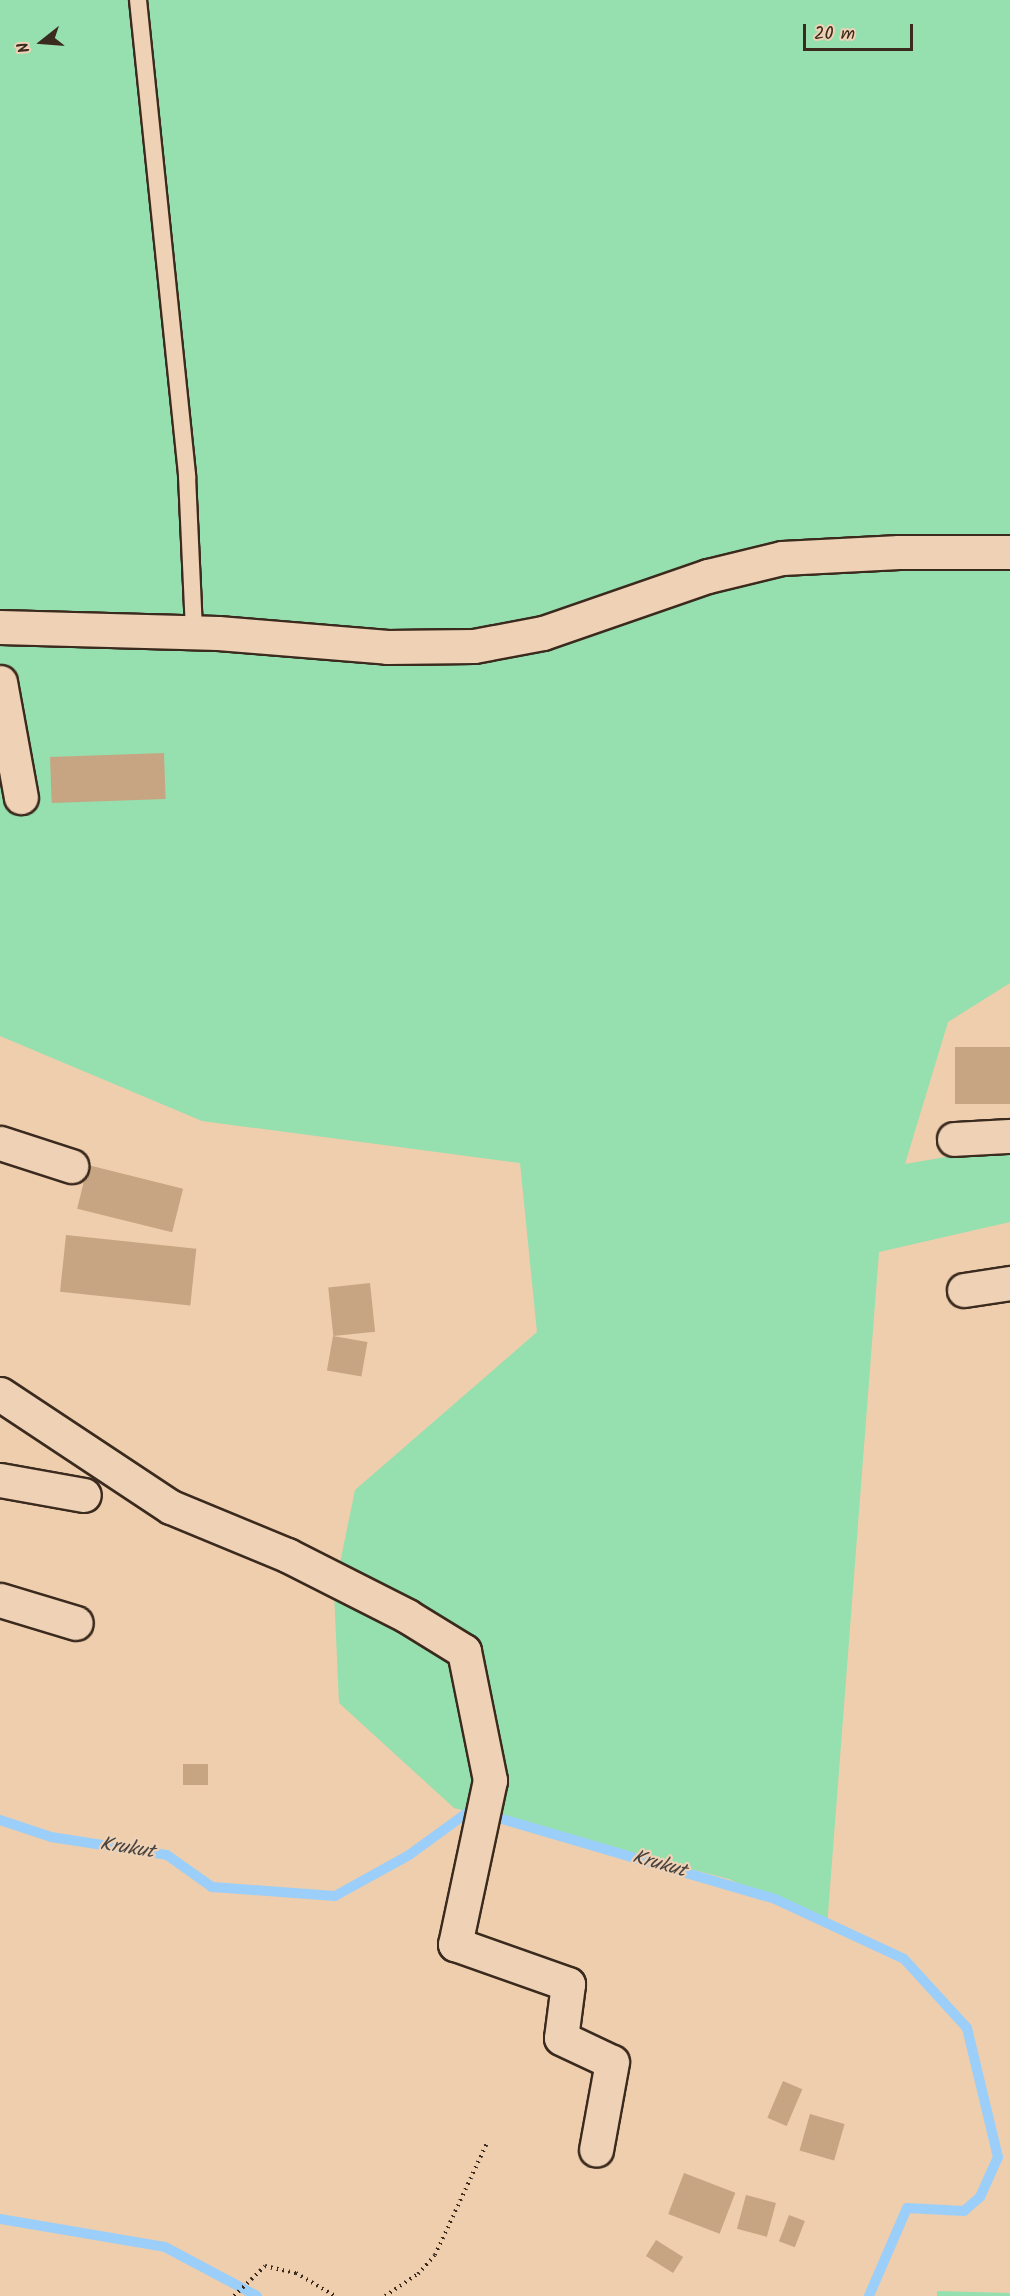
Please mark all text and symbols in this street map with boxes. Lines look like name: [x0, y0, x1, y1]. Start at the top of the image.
north arrow: [12, 12, 72, 72]
scale bar: [806, 12, 916, 50]
text: 20 m: [814, 20, 855, 49]
text: N: [11, 39, 38, 56]
water label: Krukut: [98, 1833, 156, 1865]
water label: Krukut: [629, 1846, 689, 1884]

